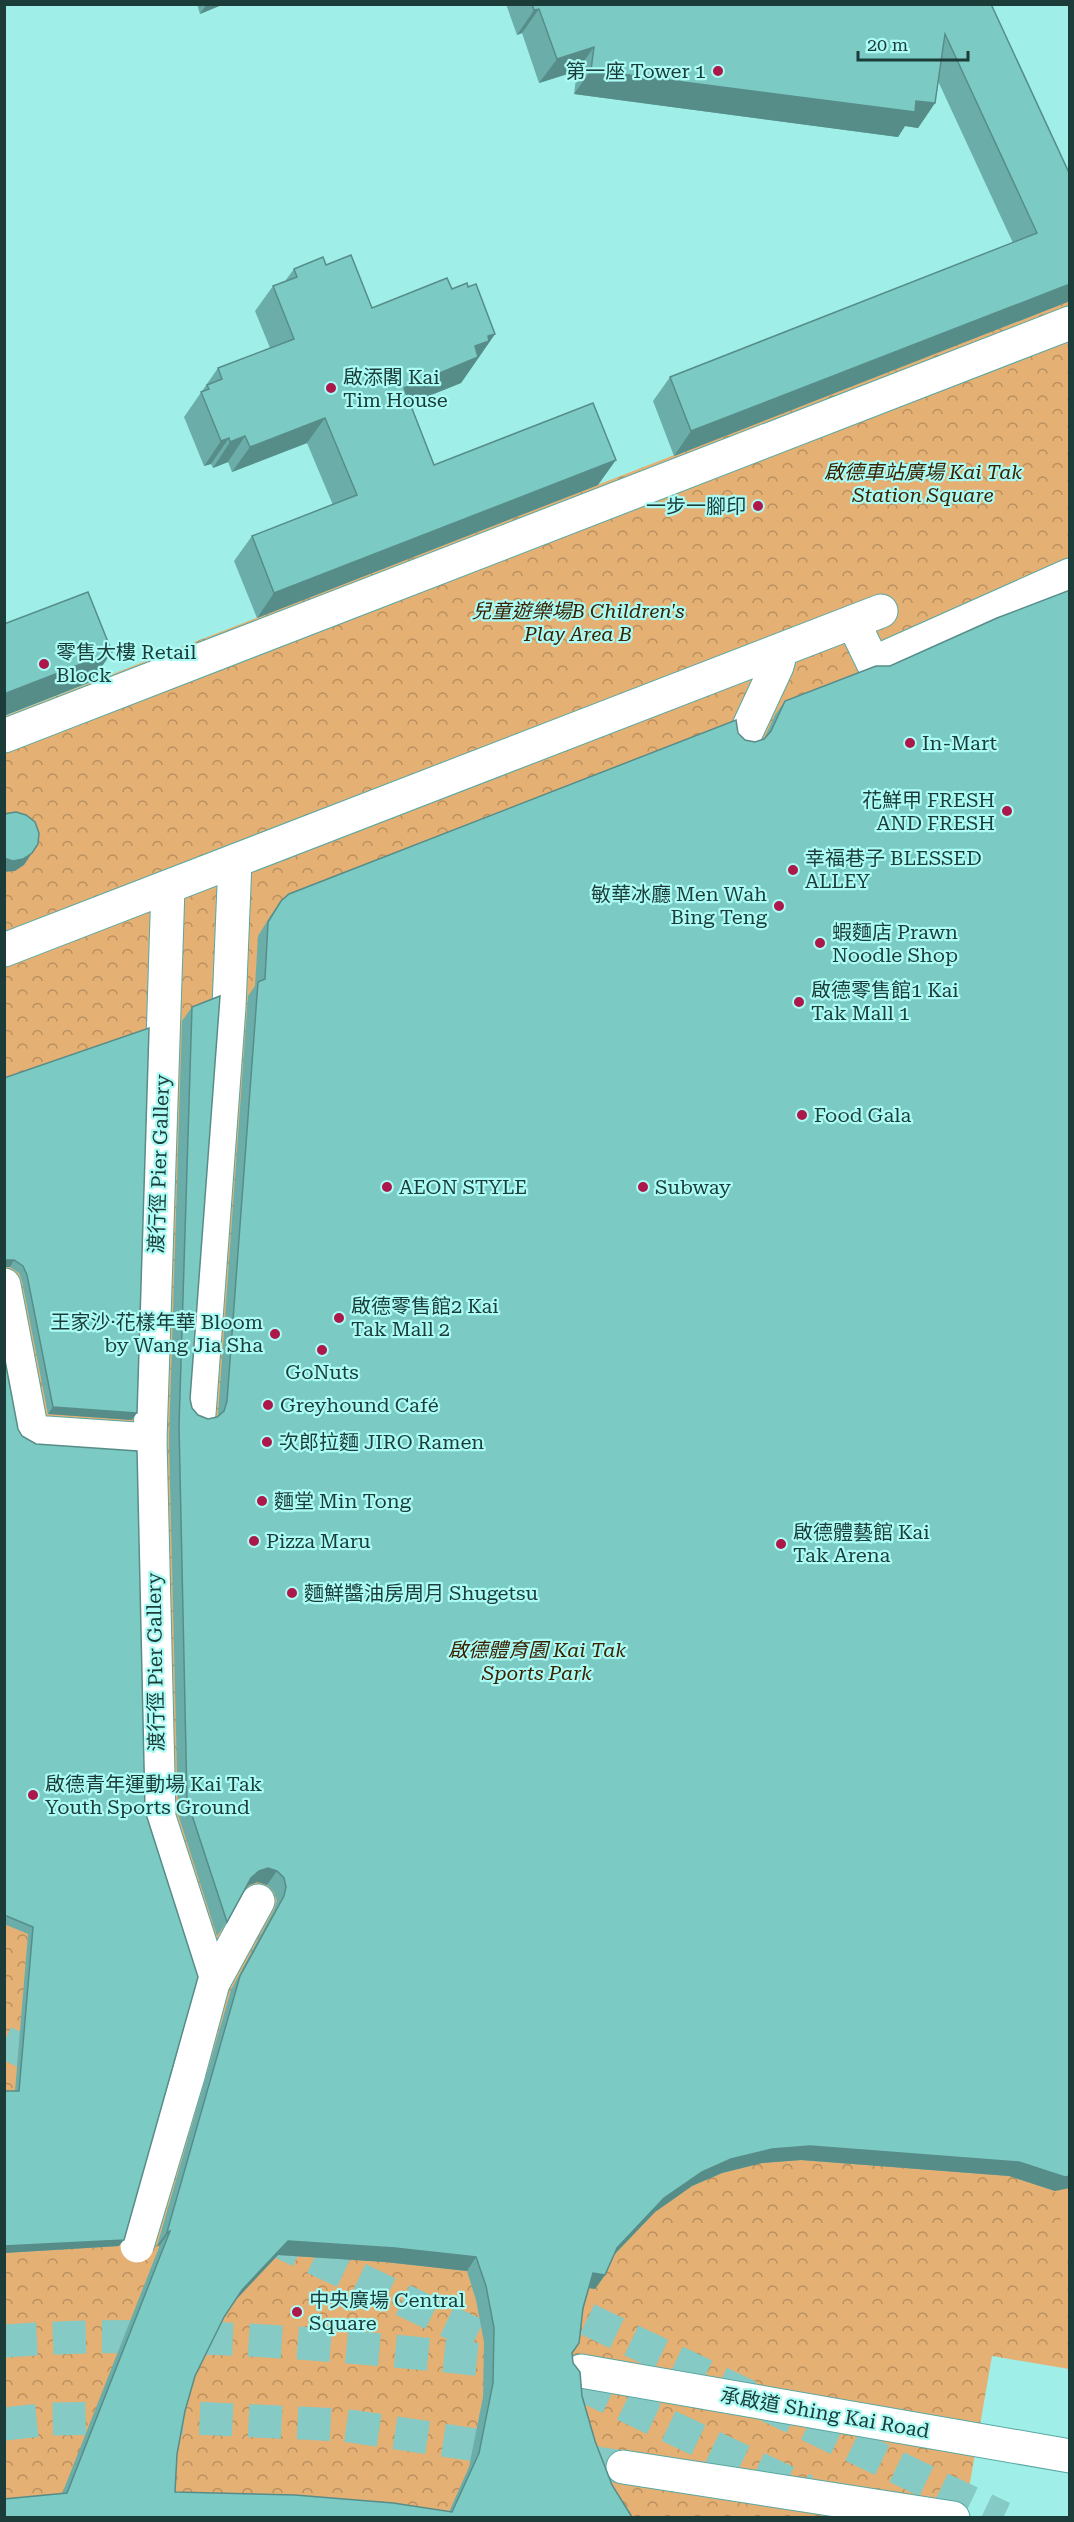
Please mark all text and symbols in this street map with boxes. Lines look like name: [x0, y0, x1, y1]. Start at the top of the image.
scale bar: [858, 24, 968, 62]
text: 20 m: [867, 34, 908, 55]
place label: 第一座 Tower 1: [565, 59, 706, 83]
marker: 第一座 Tower 1: [711, 64, 725, 78]
place label: 啟添閣 Kai Tim House: [343, 365, 448, 412]
marker: 啟添閣 Kai Tim House: [324, 381, 338, 395]
park label: 啟德車站廣場 Kai Tak Station Square: [824, 460, 1022, 507]
place label: 一步一腳印: [646, 494, 746, 518]
marker: 一步一腳印: [751, 499, 765, 513]
park label: 兒童遊樂場B Children's Play Area B: [472, 599, 685, 646]
place label: 零售大樓 Retail Block: [56, 640, 196, 687]
marker: 零售大樓 Retail Block: [37, 657, 51, 671]
place label: In-Mart: [922, 731, 997, 755]
marker: In-Mart: [903, 736, 917, 750]
place label: 花鮮甲 FRESH AND FRESH: [862, 788, 995, 835]
marker: 花鮮甲 FRESH AND FRESH: [1000, 804, 1014, 818]
place label: 幸福巷子 BLESSED ALLEY: [805, 846, 982, 893]
marker: 幸福巷子 BLESSED ALLEY: [786, 863, 800, 877]
place label: 敏華冰廳 Men Wah Bing Teng: [591, 882, 768, 929]
marker: 敏華冰廳 Men Wah Bing Teng: [772, 899, 786, 913]
place label: 蝦麵店 Prawn Noodle Shop: [832, 920, 958, 967]
marker: 蝦麵店 Prawn Noodle Shop: [813, 936, 827, 950]
place label: 啟德零售館1 Kai Tak Mall 1: [811, 978, 959, 1025]
marker: 啟德零售館1 Kai Tak Mall 1: [792, 995, 806, 1009]
street label: 渡行徑 Pier Gallery: [144, 1074, 174, 1254]
place label: Food Gala: [814, 1103, 911, 1127]
marker: Food Gala: [795, 1108, 809, 1122]
place label: AEON STYLE: [399, 1175, 527, 1199]
place label: Subway: [655, 1175, 731, 1199]
marker: AEON STYLE: [380, 1180, 394, 1194]
marker: Subway: [636, 1180, 650, 1194]
place label: 啟德零售館2 Kai Tak Mall 2: [351, 1294, 499, 1341]
place label: 王家沙·花樣年華 Bloom by Wang Jia Sha: [51, 1310, 263, 1357]
marker: 啟德零售館2 Kai Tak Mall 2: [332, 1311, 346, 1325]
marker: 王家沙·花樣年華 Bloom by Wang Jia Sha: [268, 1327, 282, 1341]
marker: GoNuts: [315, 1343, 329, 1357]
place label: GoNuts: [285, 1360, 359, 1384]
place label: Greyhound Café: [280, 1393, 439, 1417]
marker: Greyhound Café: [261, 1398, 275, 1412]
place label: 次郎拉麵 JIRO Ramen: [279, 1430, 484, 1454]
marker: 次郎拉麵 JIRO Ramen: [260, 1435, 274, 1449]
place label: 麵堂 Min Tong: [274, 1489, 412, 1513]
marker: 麵堂 Min Tong: [255, 1494, 269, 1508]
place label: 啟德體藝館 Kai Tak Arena: [793, 1520, 930, 1567]
place label: Pizza Maru: [266, 1529, 371, 1553]
marker: Pizza Maru: [247, 1534, 261, 1548]
marker: 啟德體藝館 Kai Tak Arena: [774, 1537, 788, 1551]
street label: 渡行徑 Pier Gallery: [141, 1572, 169, 1752]
place label: 麵鮮醬油房周月 Shugetsu: [304, 1581, 538, 1605]
marker: 麵鮮醬油房周月 Shugetsu: [285, 1586, 299, 1600]
park label: 啟德體育園 Kai Tak Sports Park: [448, 1638, 626, 1685]
place label: 啟德青年運動場 Kai Tak Youth Sports Ground: [45, 1772, 263, 1819]
marker: 啟德青年運動場 Kai Tak Youth Sports Ground: [26, 1788, 40, 1802]
place label: 中央廣場 Central Square: [309, 2288, 465, 2335]
marker: 中央廣場 Central Square: [290, 2305, 304, 2319]
street label: 承啟道 Shing Kai Road: [719, 2383, 932, 2443]

